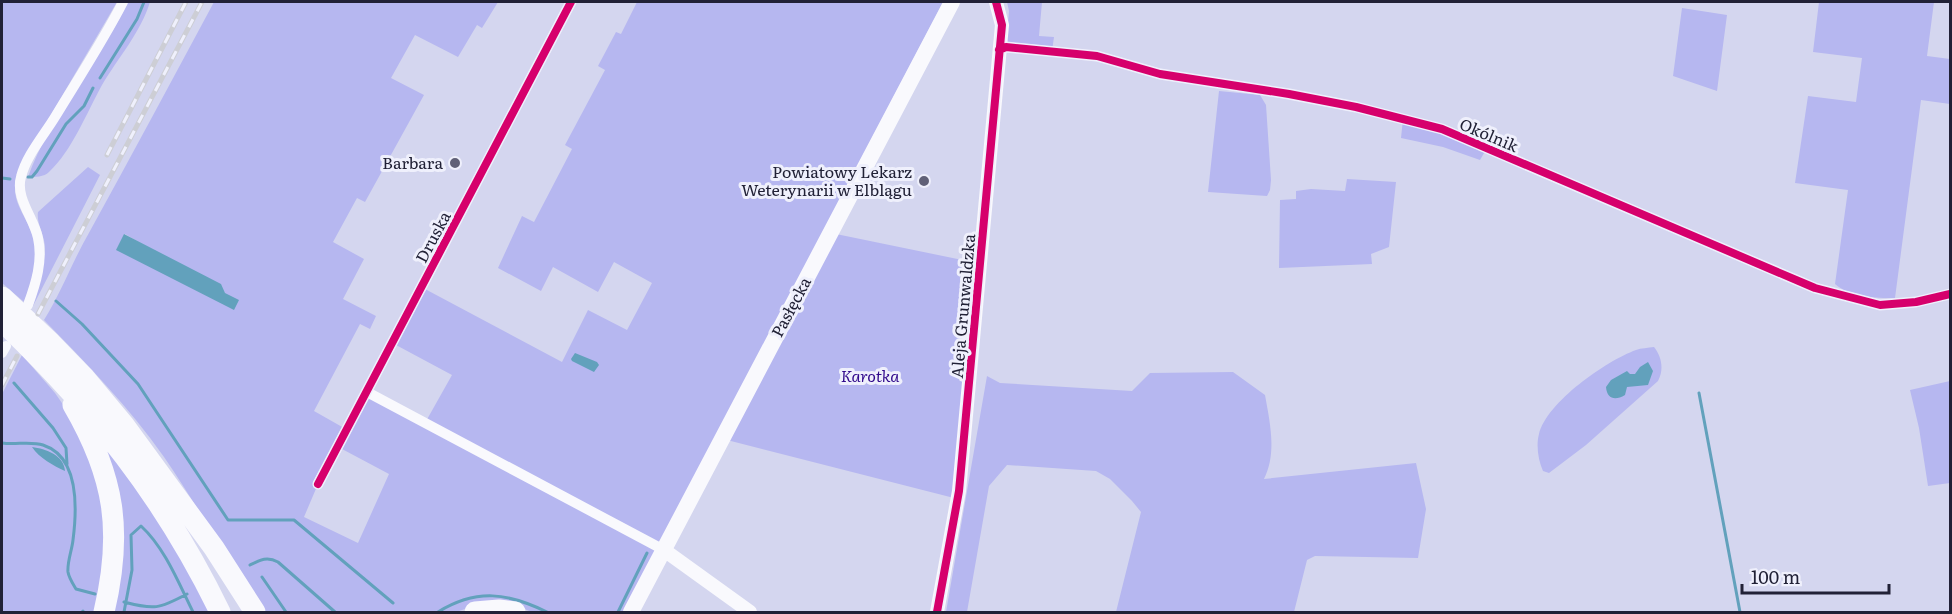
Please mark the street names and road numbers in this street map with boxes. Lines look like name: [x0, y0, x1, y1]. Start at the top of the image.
street label: Okólnik: [1456, 111, 1523, 157]
street label: Druska: [408, 206, 456, 267]
street label: Aleja Grunwaldzka: [944, 232, 980, 379]
street label: Pasłęcka: [764, 272, 816, 341]

